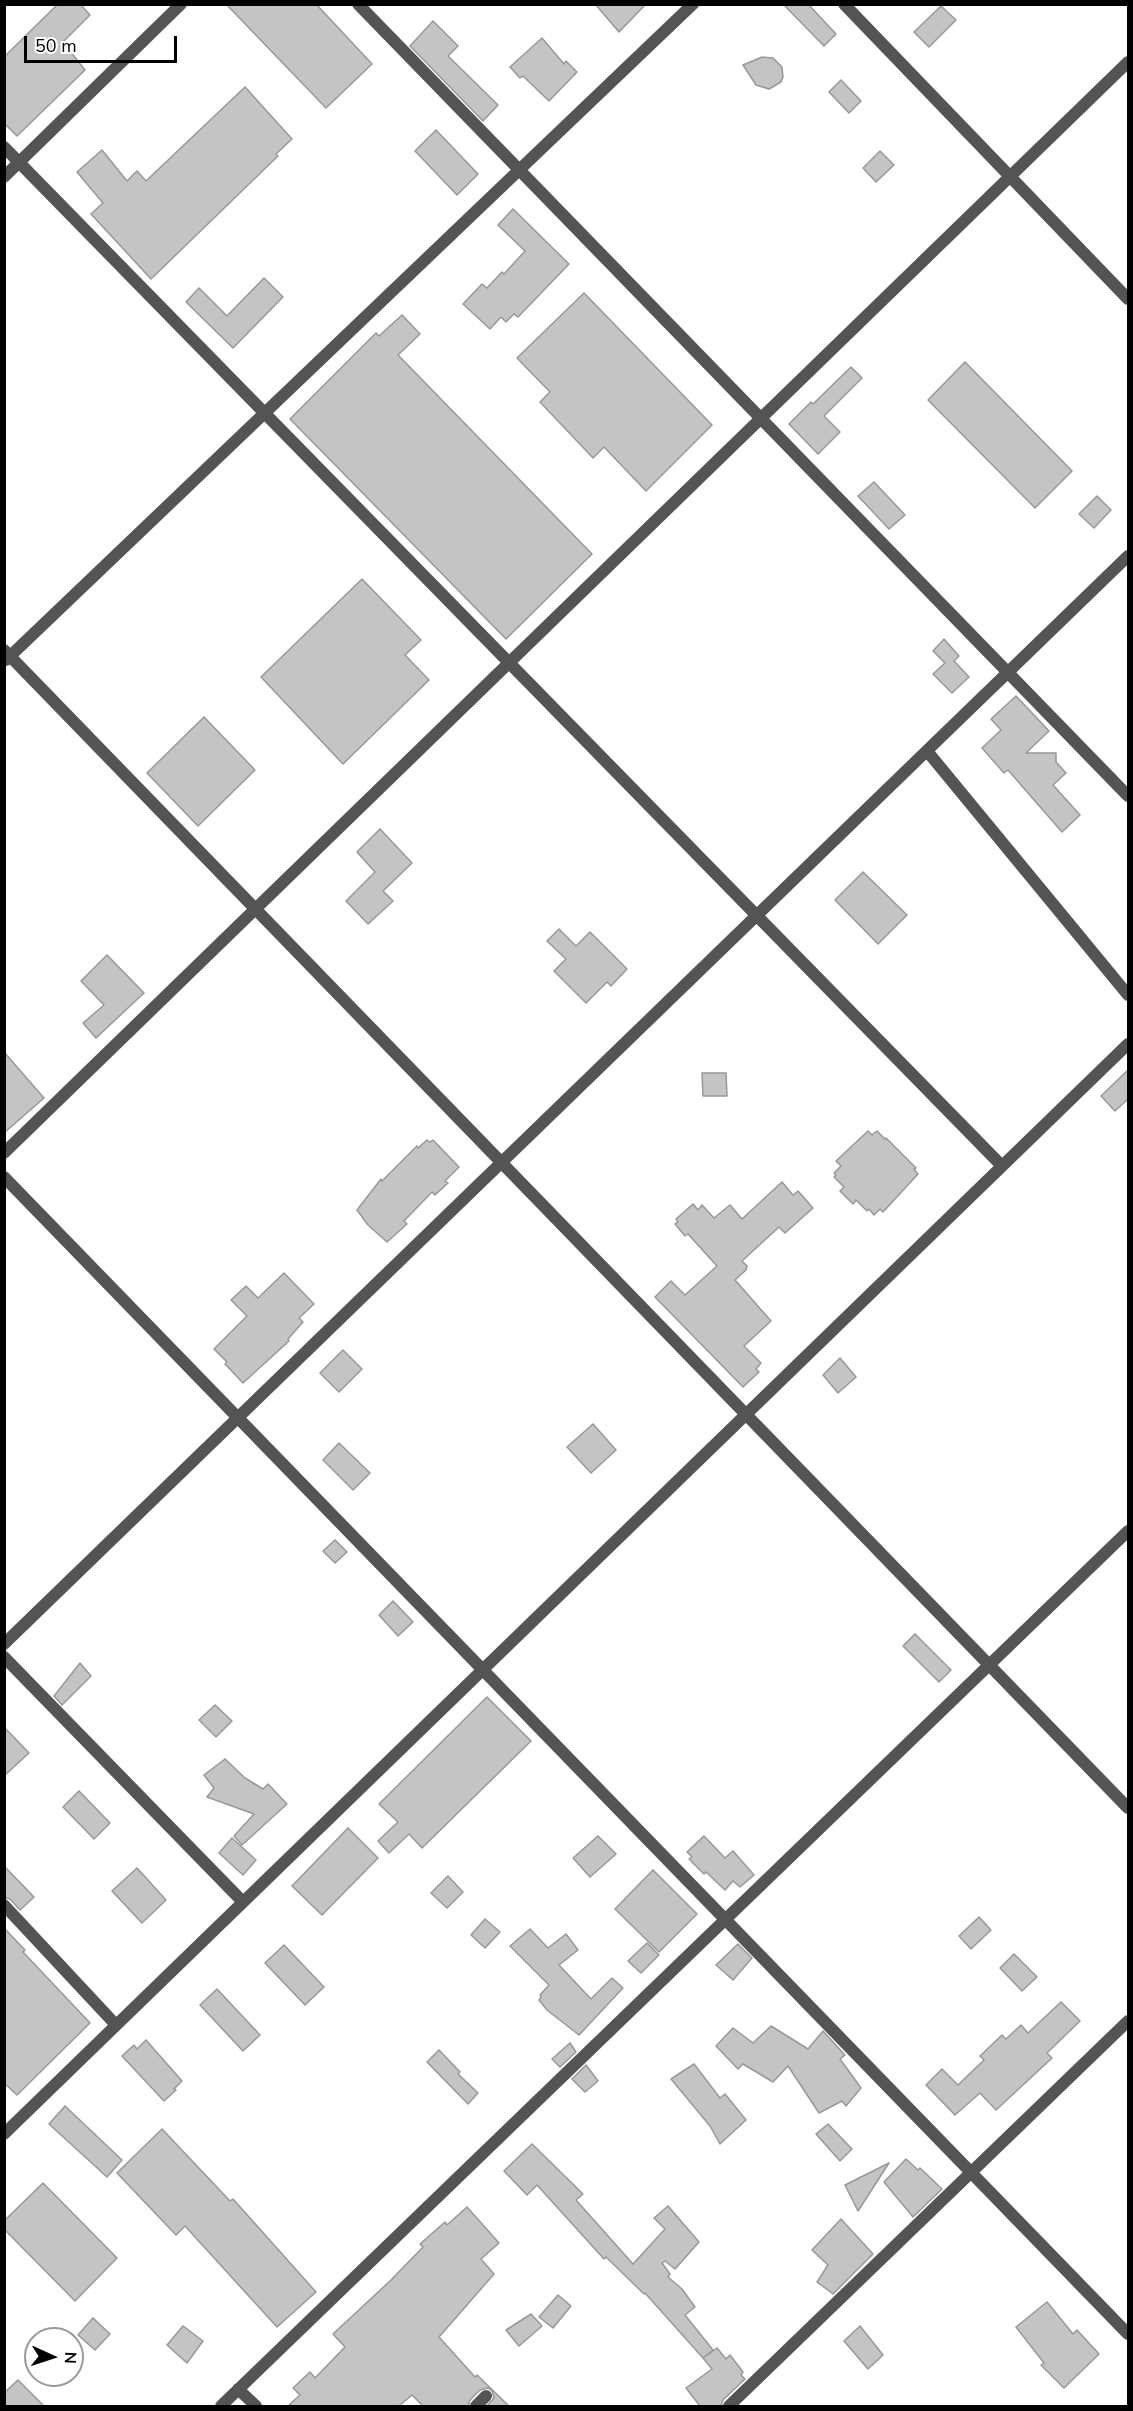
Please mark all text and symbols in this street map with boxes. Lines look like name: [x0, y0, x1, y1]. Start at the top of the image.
scale bar: [27, 24, 180, 62]
text: 50 m: [35, 34, 77, 58]
north arrow: [24, 2327, 84, 2387]
text: N: [59, 2351, 81, 2364]

